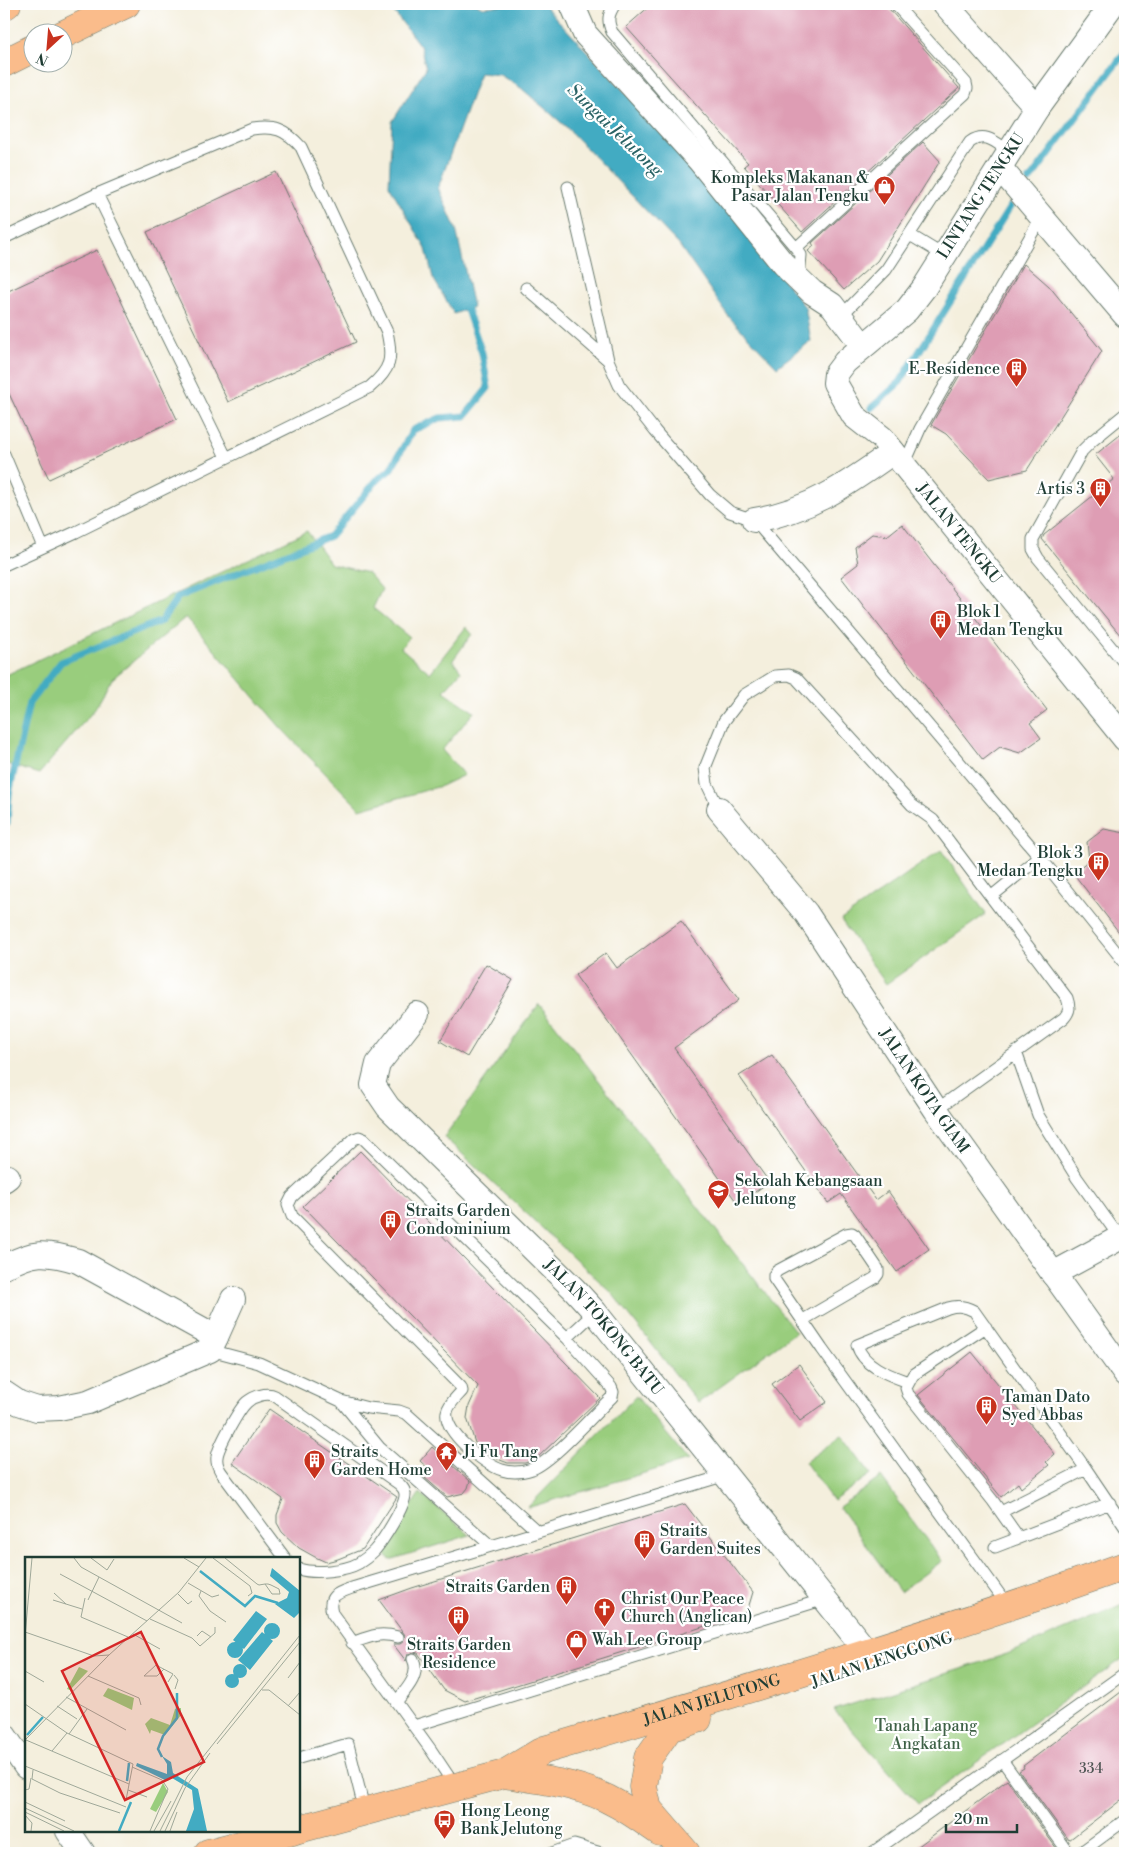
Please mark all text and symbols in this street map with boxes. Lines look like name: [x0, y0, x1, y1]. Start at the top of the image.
north arrow: [22, 22, 72, 72]
text: N: [34, 48, 52, 69]
water label: Sungai Jelutong: [562, 78, 668, 182]
street label: LINTANG TENGKU: [933, 129, 1029, 263]
place label: Kompleks Makanan & Pasar Jalan Tengku: [711, 168, 869, 206]
shop icon: Kompleks Makanan & Pasar Jalan Tengku: [873, 175, 897, 206]
building icon: E-Residence: [1004, 357, 1028, 388]
place label: E-Residence: [908, 359, 1000, 379]
building icon: Artis 3: [1089, 477, 1113, 508]
street label: JALAN TENGKU: [912, 478, 1006, 588]
place label: Artis 3: [1036, 479, 1085, 499]
place label: Blok 1 Medan Tengku: [956, 602, 1063, 640]
building icon: Blok 1 Medan Tengku: [929, 609, 953, 640]
place label: Blok 3 Medan Tengku: [977, 843, 1083, 881]
building icon: Blok 3 Medan Tengku: [1087, 850, 1111, 881]
street label: JALAN KOTA GIAM: [874, 1023, 974, 1157]
place label: Sekolah Kebangsaan Jelutong: [734, 1171, 883, 1209]
school or university icon: Sekolah Kebangsaan Jelutong: [707, 1178, 731, 1209]
place label: Straits Garden Condominium: [406, 1201, 511, 1239]
building icon: Straits Garden Condominium: [378, 1208, 402, 1239]
street label: JALAN TOKONG BATU: [539, 1254, 668, 1399]
place label: Taman Dato Syed Abbas: [1002, 1387, 1090, 1425]
building icon: Taman Dato Syed Abbas: [974, 1394, 998, 1425]
temple icon: Ji Fu Tang: [435, 1440, 459, 1471]
place label: Straits Garden Home: [331, 1442, 432, 1480]
place label: Ji Fu Tang: [462, 1442, 539, 1462]
building icon: Straits Garden Home: [303, 1449, 327, 1480]
place label: Straits Garden Suites: [660, 1521, 761, 1559]
building icon: Straits Garden Suites: [632, 1528, 656, 1559]
inset map: [25, 1557, 300, 1832]
building icon: Straits Garden: [554, 1575, 578, 1606]
place label: Straits Garden: [446, 1577, 550, 1597]
place label: Christ Our Peace Church (Anglican): [621, 1589, 753, 1627]
church icon: Christ Our Peace Church (Anglican): [593, 1596, 617, 1627]
building icon: Straits Garden Residence: [447, 1604, 471, 1635]
shop icon: Wah Lee Group: [564, 1628, 588, 1659]
street label: JALAN LENGGONG: [808, 1628, 956, 1693]
place label: Wah Lee Group: [591, 1630, 702, 1650]
place label: Straits Garden Residence: [407, 1635, 512, 1673]
street label: JALAN JELUTONG: [640, 1670, 783, 1730]
park label: Tanah Lapang Angkatan: [875, 1716, 978, 1754]
house number: 334: [1079, 1760, 1103, 1778]
place label: Hong Leong Bank Jelutong: [460, 1801, 563, 1839]
scale bar: [946, 1802, 1018, 1834]
bus stop icon: Hong Leong Bank Jelutong: [433, 1808, 457, 1839]
text: 20 m: [954, 1810, 989, 1829]

